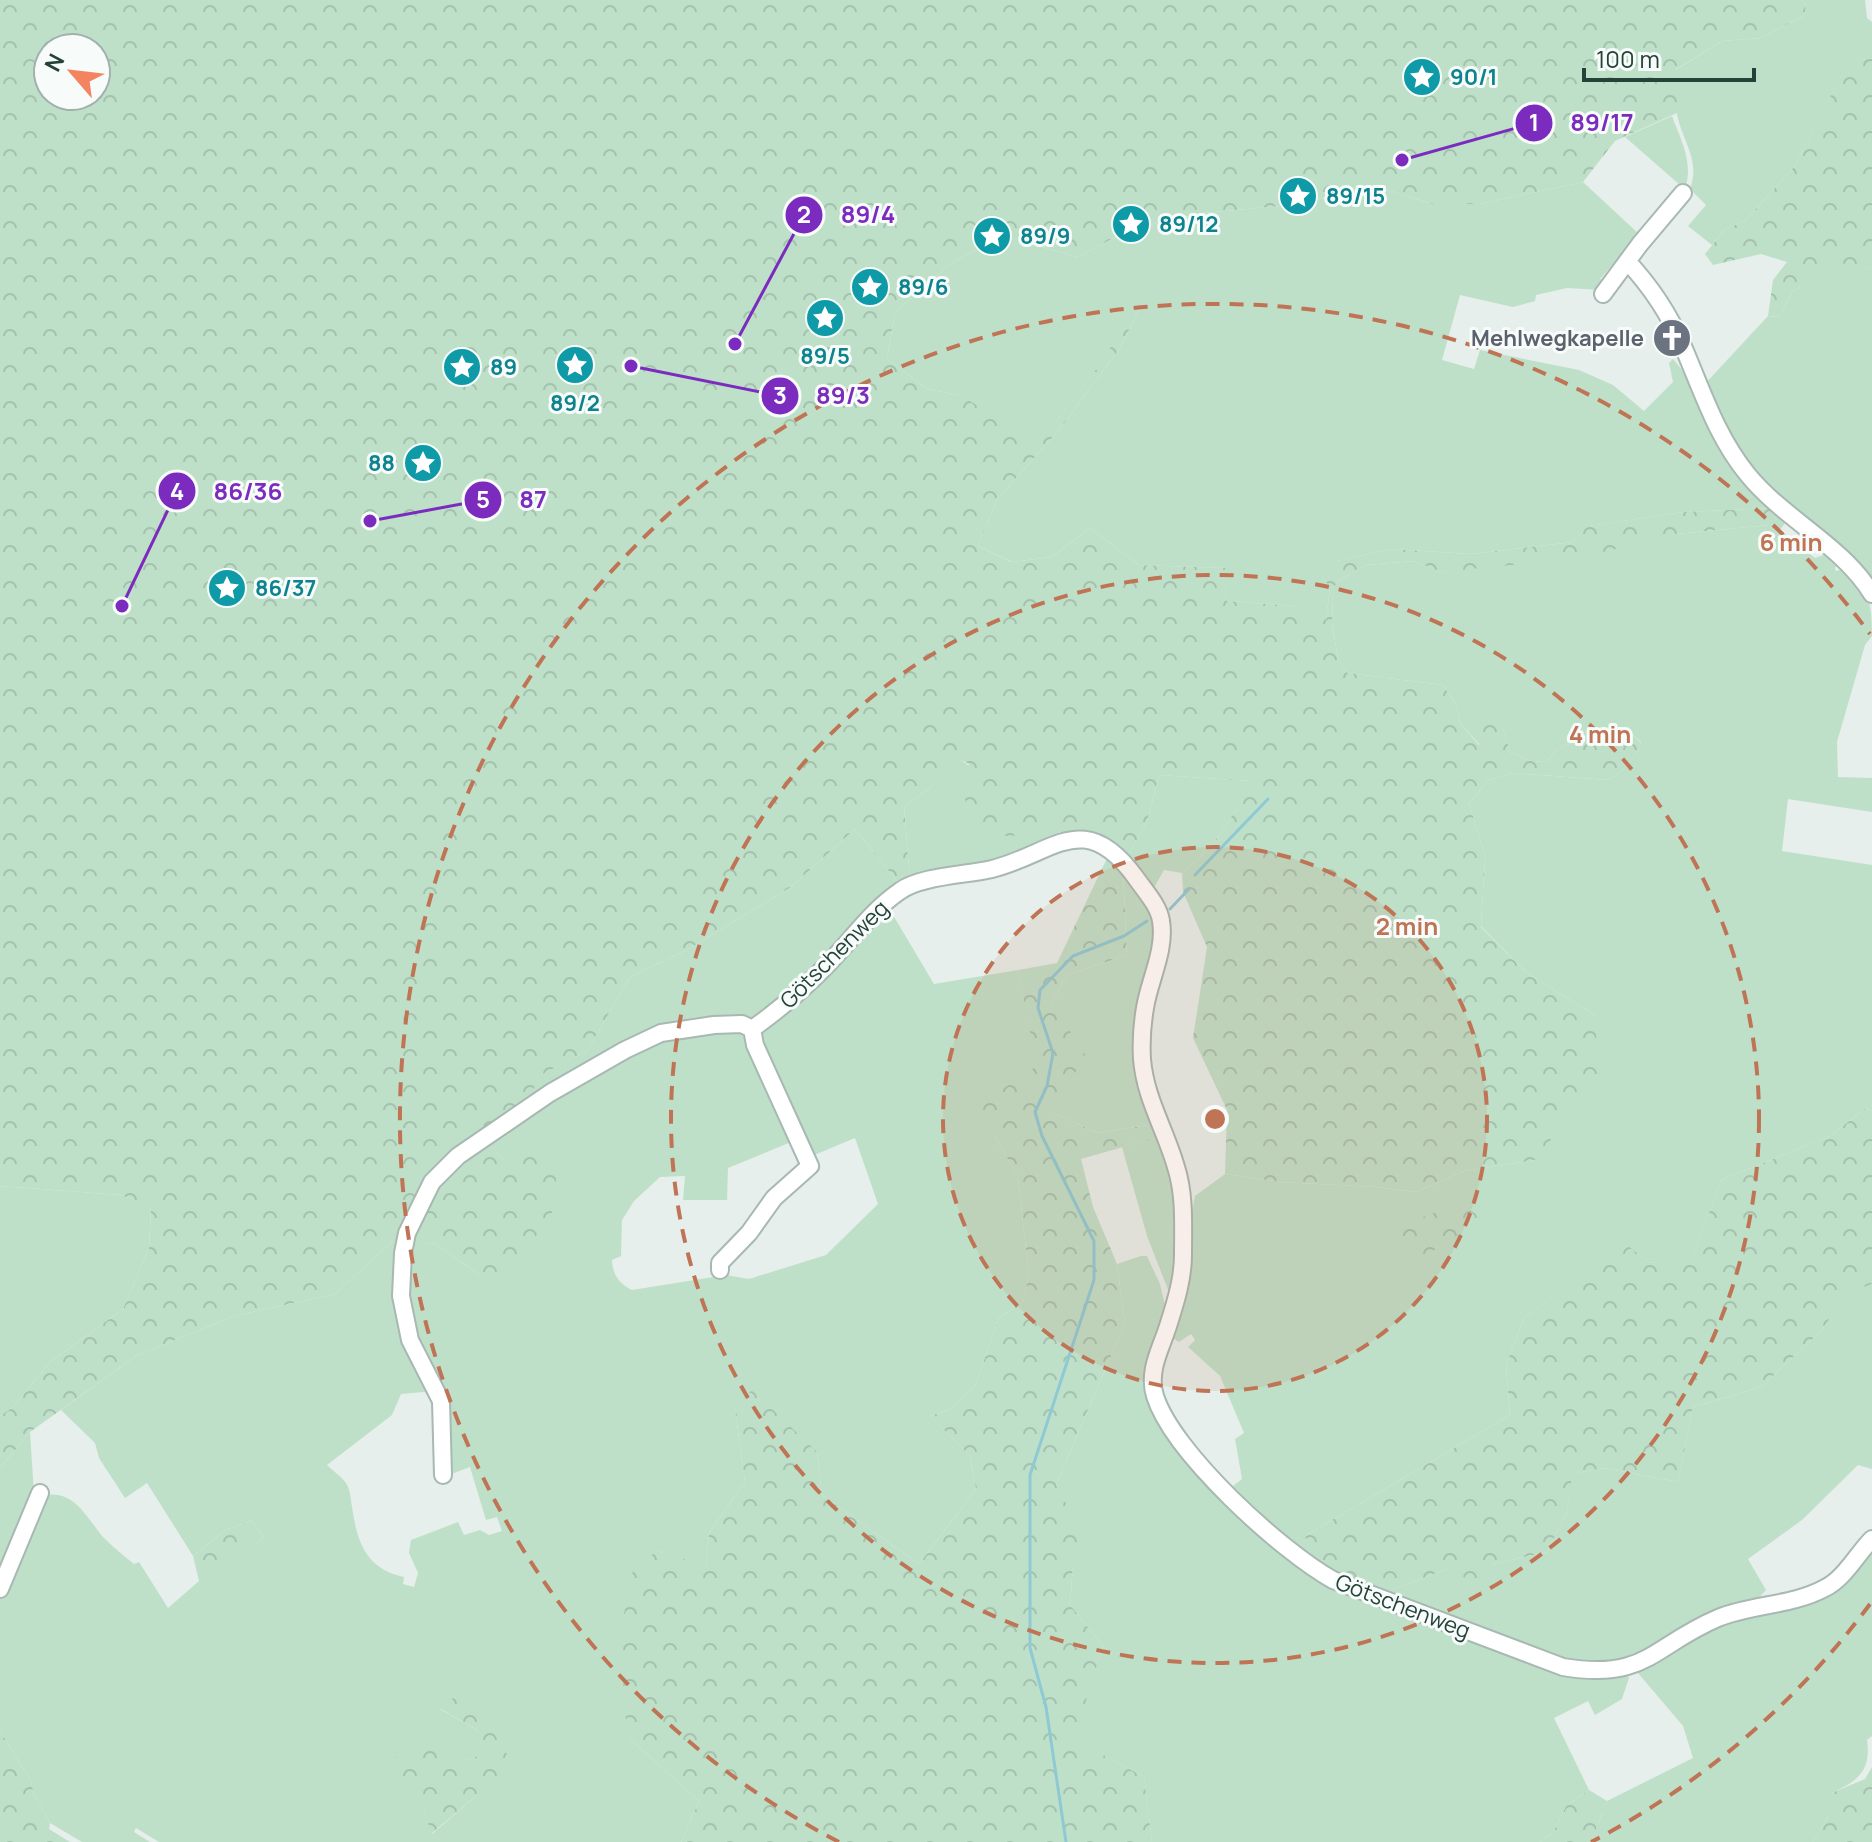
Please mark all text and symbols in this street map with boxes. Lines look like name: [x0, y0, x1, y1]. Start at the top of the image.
north arrow: [32, 32, 112, 112]
scale bar: [1584, 32, 1754, 82]
text: 100 m: [1596, 42, 1660, 75]
text: N: [37, 49, 71, 77]
place icon: 90/1: [1401, 56, 1443, 98]
place label: 90/1: [1450, 62, 1497, 92]
callout: 89/17: [1514, 99, 1650, 147]
text: 1: [1529, 105, 1539, 138]
text: 89/17: [1570, 105, 1634, 138]
place icon: 89/15: [1277, 175, 1319, 217]
place label: 89/15: [1326, 181, 1385, 211]
callout: 89/4: [784, 191, 911, 239]
text: 2: [797, 197, 811, 230]
text: 89/4: [841, 197, 895, 230]
place icon: 89/12: [1110, 203, 1152, 245]
place label: 89/12: [1159, 209, 1218, 239]
place icon: 89/9: [971, 215, 1013, 257]
place label: 89/9: [1020, 221, 1070, 251]
place icon: 89/6: [849, 266, 891, 308]
place label: 89/6: [898, 272, 948, 302]
place icon: 89/5: [804, 297, 846, 339]
church icon: Mehlwegkapelle: [1651, 317, 1693, 359]
place label: Mehlwegkapelle: [1471, 323, 1644, 353]
place label: 89/5: [800, 341, 850, 371]
place icon: 89/2: [554, 344, 596, 386]
place icon: 89: [441, 346, 483, 388]
place label: 89: [490, 352, 517, 382]
callout: 89/3: [760, 372, 886, 420]
text: 3: [773, 378, 787, 411]
text: 89/3: [816, 378, 870, 411]
place label: 89/2: [550, 388, 600, 418]
place icon: 88: [402, 442, 444, 484]
place label: 88: [368, 448, 395, 478]
callout: 86/36: [157, 467, 298, 515]
text: 4: [170, 474, 184, 507]
text: 86/36: [214, 474, 282, 507]
callout: 87: [463, 476, 563, 524]
text: 5: [476, 482, 490, 515]
text: 87: [519, 482, 547, 515]
text: 6 min: [1759, 525, 1823, 558]
place icon: 86/37: [206, 567, 248, 609]
place label: 86/37: [255, 573, 316, 603]
text: 4 min: [1569, 717, 1631, 750]
street label: Götschenweg: [773, 893, 895, 1015]
text: 2 min: [1376, 909, 1438, 942]
centre of rings: [1201, 1105, 1229, 1133]
street label: Götschenweg: [1331, 1567, 1475, 1645]

